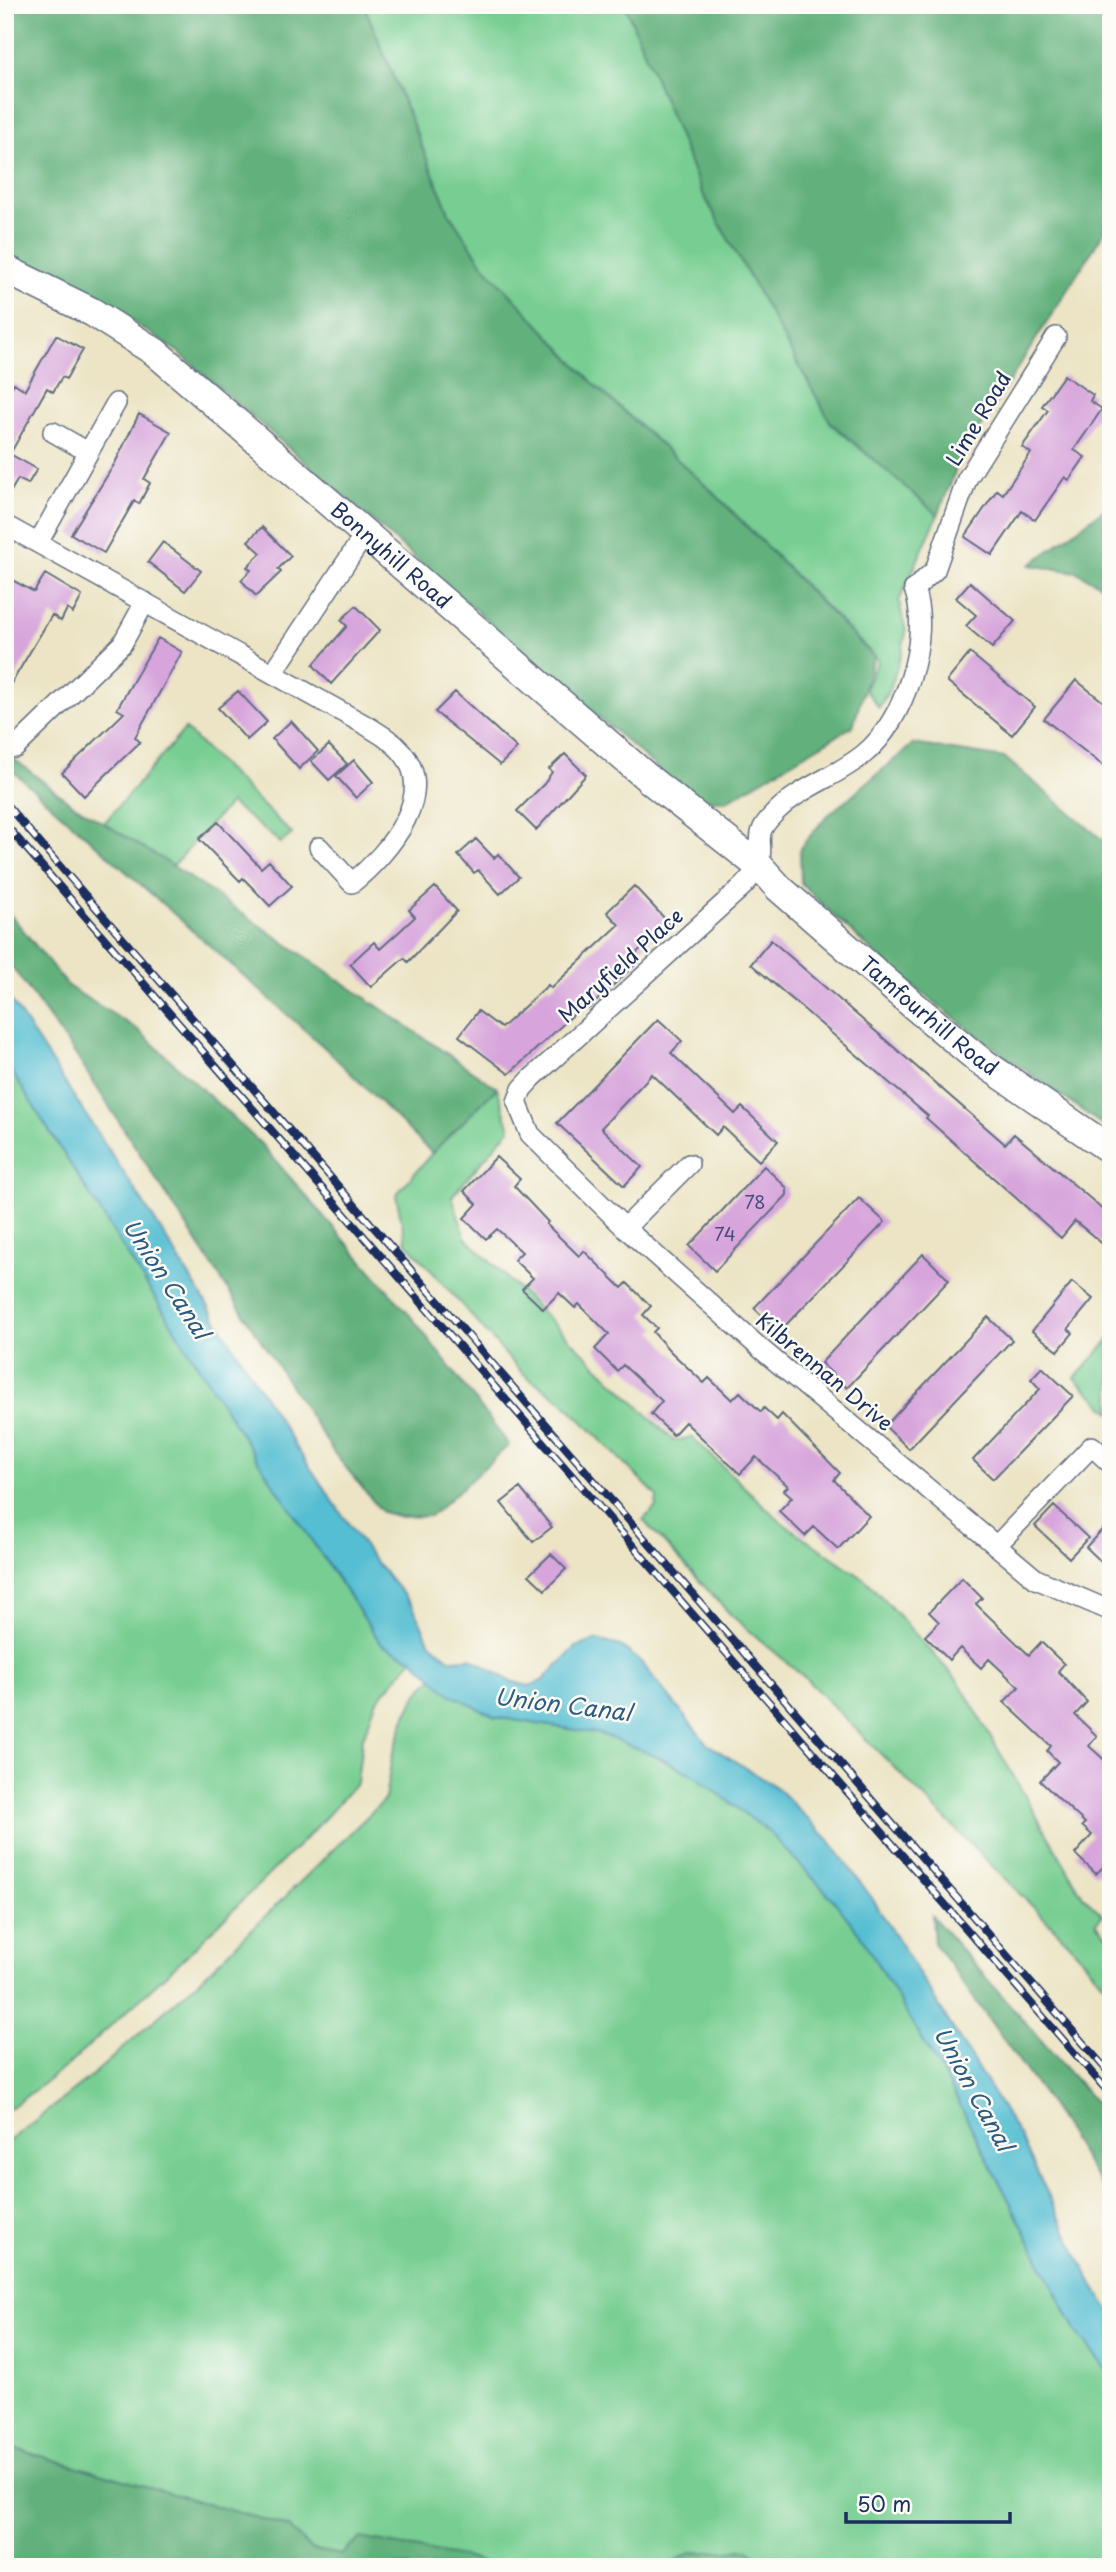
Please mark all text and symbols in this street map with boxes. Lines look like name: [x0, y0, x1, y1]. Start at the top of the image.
street label: Lime Road: [936, 365, 1018, 471]
street label: Bonnyhill Road: [324, 493, 459, 616]
street label: Maryfield Place: [550, 900, 689, 1030]
street label: Tamfourhill Road: [854, 947, 1006, 1083]
house number: 78: [745, 1188, 766, 1215]
water label: Union Canal: [115, 1211, 221, 1348]
house number: 74: [714, 1220, 736, 1247]
street label: Kilbrennan Drive: [750, 1303, 901, 1438]
water label: Union Canal: [493, 1678, 637, 1730]
water label: Union Canal: [926, 2020, 1025, 2160]
scale bar: [846, 2481, 1011, 2525]
text: 50 m: [857, 2487, 911, 2519]

